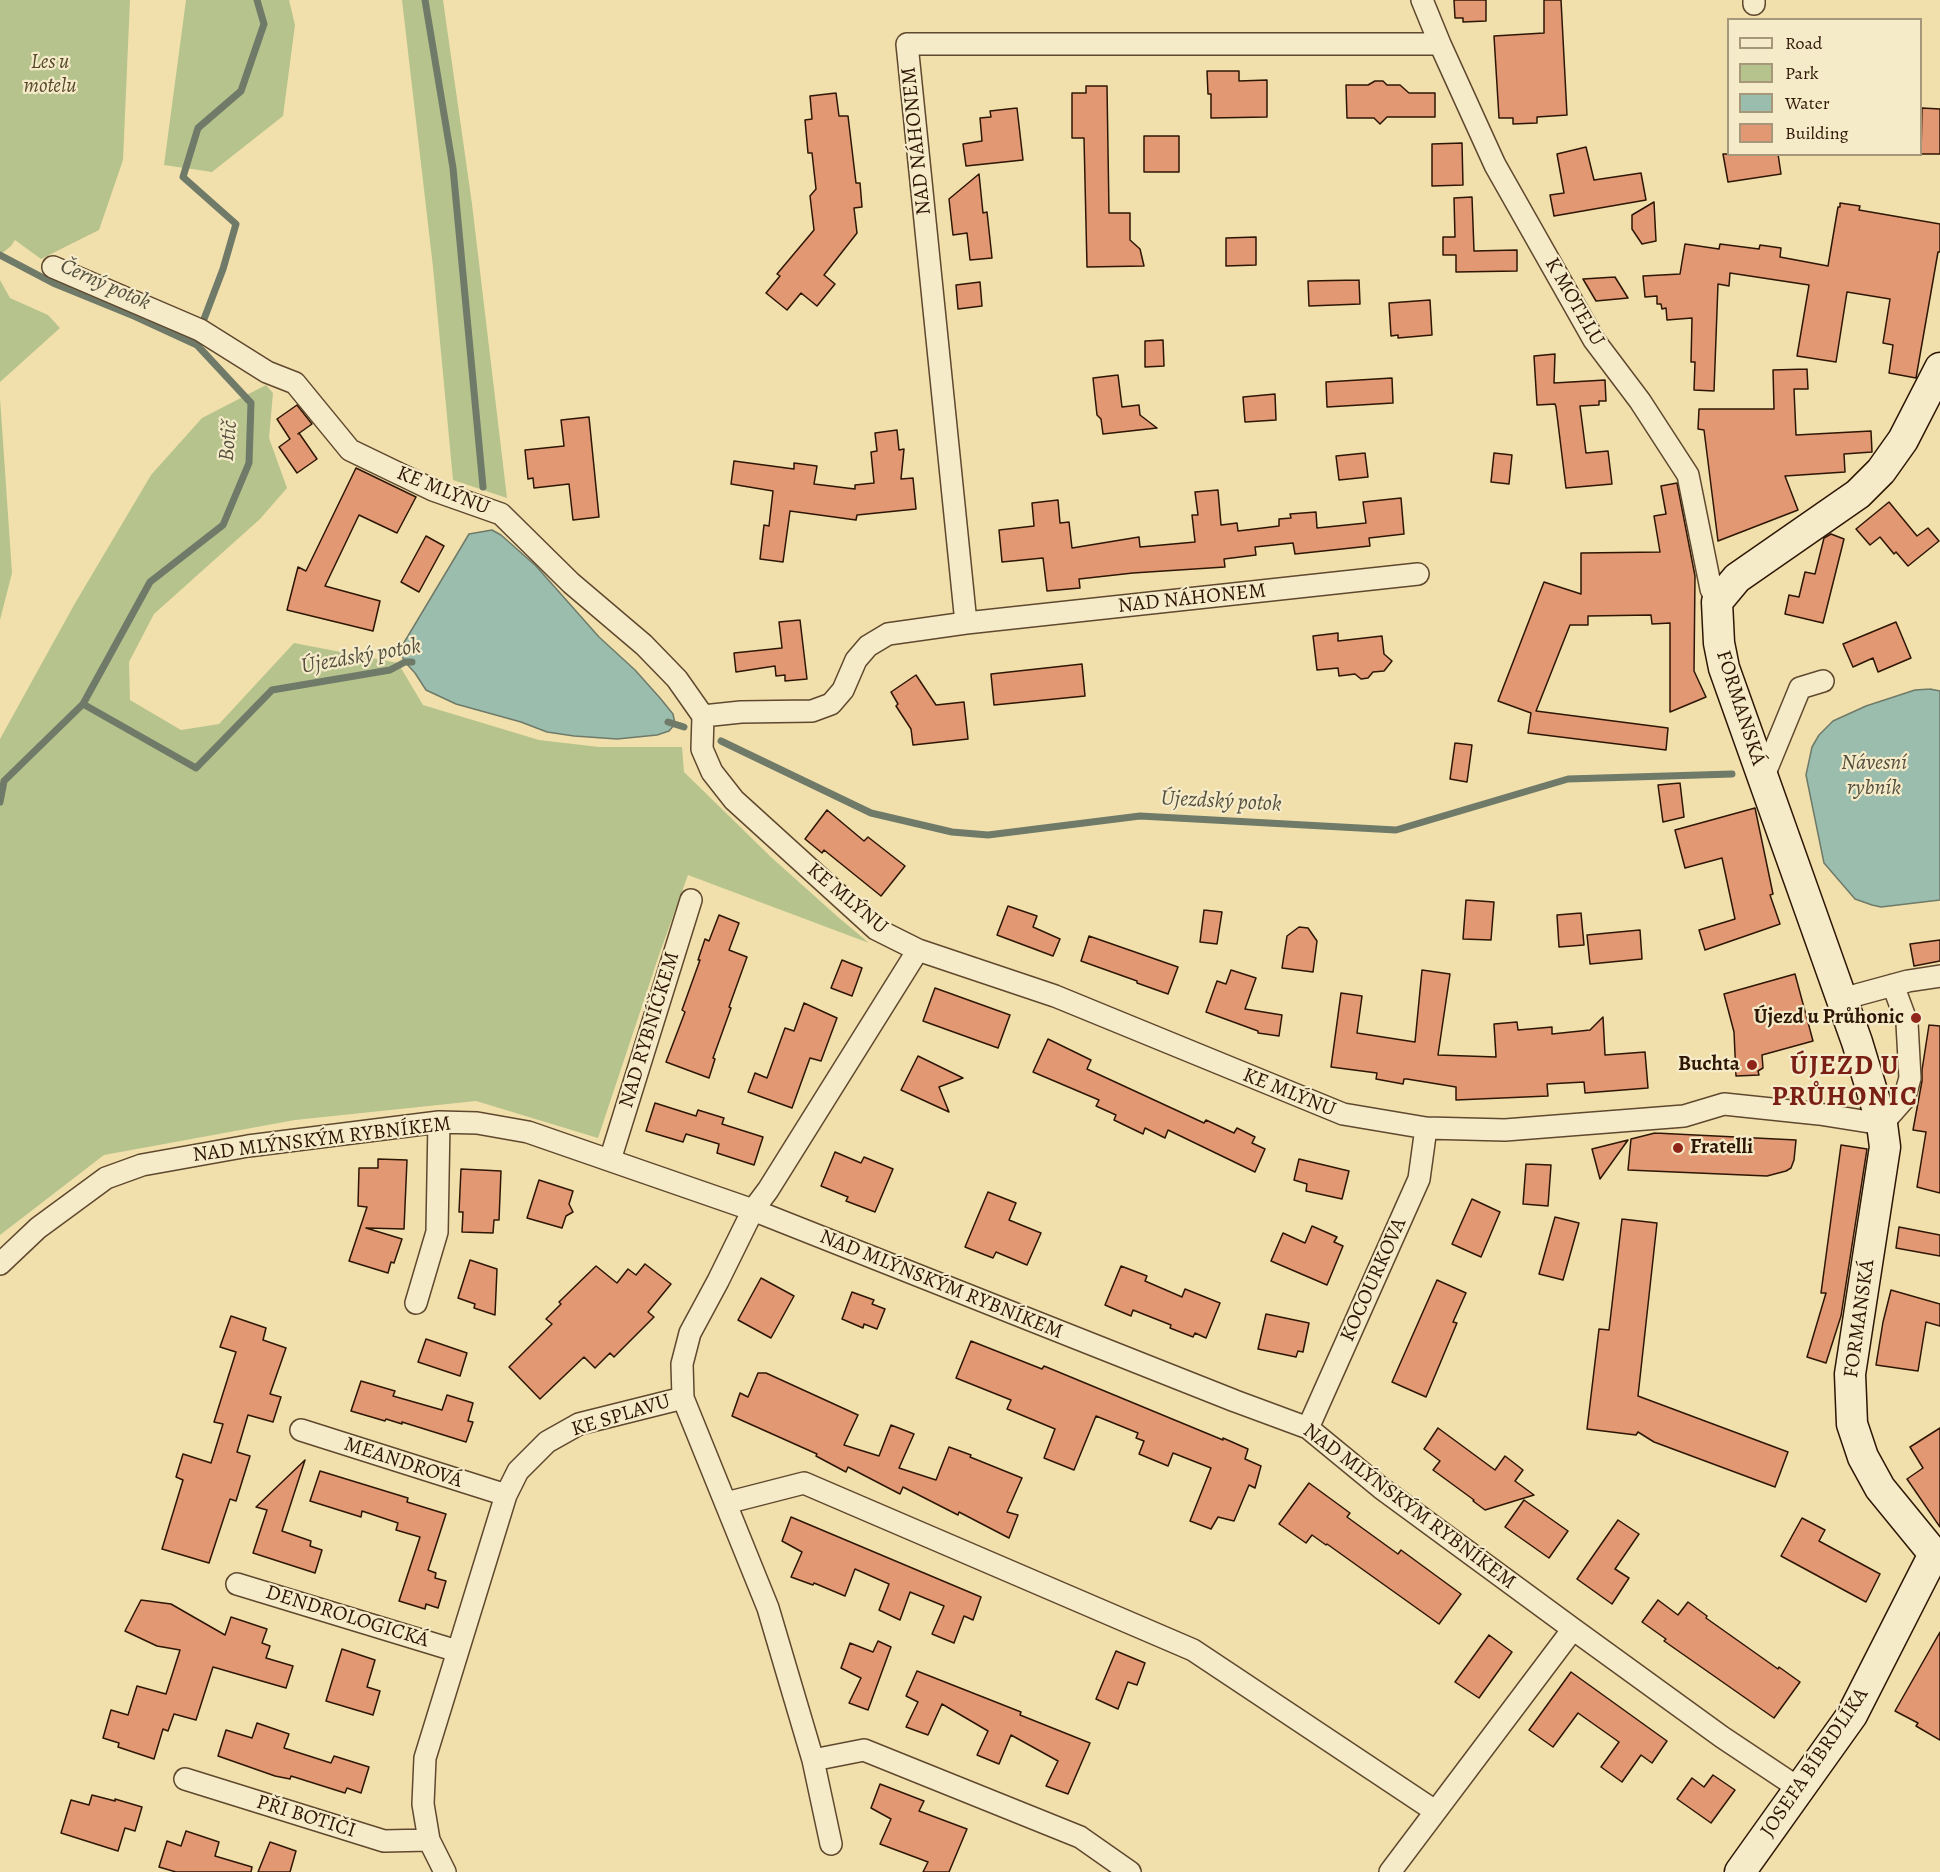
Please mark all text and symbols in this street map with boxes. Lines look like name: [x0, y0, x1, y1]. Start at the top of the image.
legend: [1727, 18, 1922, 156]
text: Road: [1785, 31, 1822, 55]
park label: Les u motelu: [24, 50, 76, 100]
text: Park: [1785, 61, 1819, 85]
street label: NAD NÁHONEM: [897, 66, 937, 216]
text: Water: [1785, 91, 1830, 115]
text: Building: [1785, 121, 1849, 145]
water label: Černý potok: [56, 253, 154, 317]
street label: K MOTELU: [1539, 253, 1609, 351]
water label: Botič: [214, 419, 244, 463]
street label: KE MLÝNU: [393, 461, 493, 521]
street label: NAD NÁHONEM: [1117, 579, 1267, 619]
water label: Újezdský potok: [299, 633, 423, 681]
street label: FORMANSKÁ: [1710, 647, 1770, 769]
water label: Návesní rybník: [1841, 751, 1907, 802]
water label: Újezdský potok: [1160, 786, 1282, 818]
street label: KE MLÝNU: [801, 858, 893, 940]
street label: NAD RYBNÍČKEM: [614, 949, 686, 1111]
place label: Újezd u Průhonic: [1754, 1005, 1904, 1031]
marker: Újezd u Průhonic: [1909, 1011, 1923, 1025]
district label: ÚJEZD U PRŮHONIC: [1772, 1051, 1918, 1114]
place label: Buchta: [1678, 1052, 1740, 1078]
marker: Buchta: [1745, 1058, 1759, 1072]
street label: KE MLÝNU: [1239, 1063, 1339, 1123]
street label: NAD MLÝNSKÝM RYBNÍKEM: [191, 1112, 453, 1168]
place label: Fratelli: [1690, 1135, 1753, 1161]
marker: Fratelli: [1671, 1141, 1685, 1155]
street label: KOCOURKOVA: [1335, 1214, 1413, 1346]
street label: NAD MLÝNSKÝM RYBNÍKEM: [816, 1225, 1066, 1345]
street label: FORMANSKÁ: [1839, 1258, 1881, 1380]
street label: KE SPLAVU: [568, 1389, 674, 1443]
street label: NAD MLÝNSKÝM RYBNÍKEM: [1298, 1419, 1520, 1595]
street label: MEANDROVÁ: [341, 1432, 465, 1494]
street label: DENDROLOGICKÁ: [262, 1580, 432, 1654]
street label: JOSEFA BÍBRDLÍKA: [1756, 1683, 1874, 1843]
street label: PŘI BOTIČI: [253, 1790, 359, 1844]

